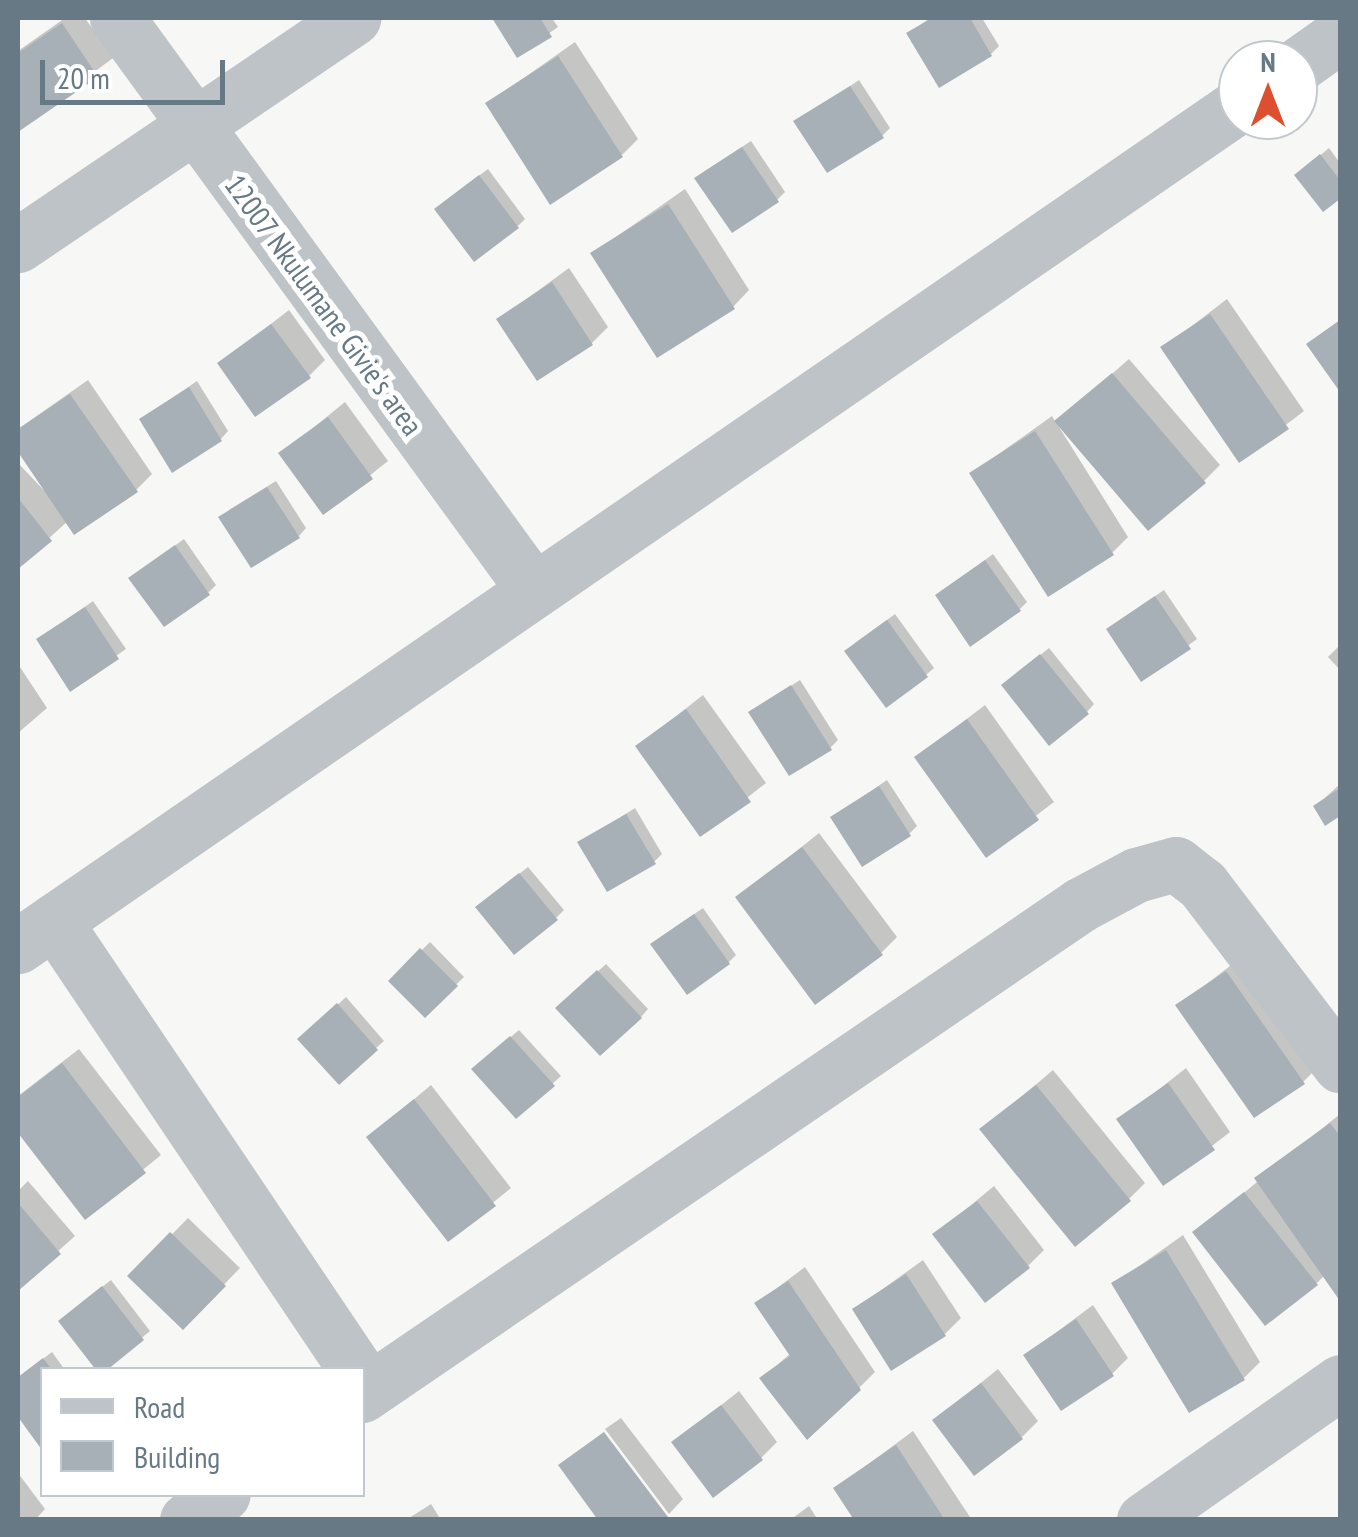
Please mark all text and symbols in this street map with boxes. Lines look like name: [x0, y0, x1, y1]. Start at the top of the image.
scale bar: [45, 40, 230, 102]
north arrow: [1218, 40, 1318, 140]
text: N: [1260, 43, 1276, 80]
text: 20 m: [57, 58, 110, 97]
street label: 12007 Nkulumane Givie's area: [217, 167, 431, 443]
legend: [40, 1367, 365, 1497]
text: Road: [134, 1387, 185, 1426]
text: Building: [134, 1437, 220, 1476]

